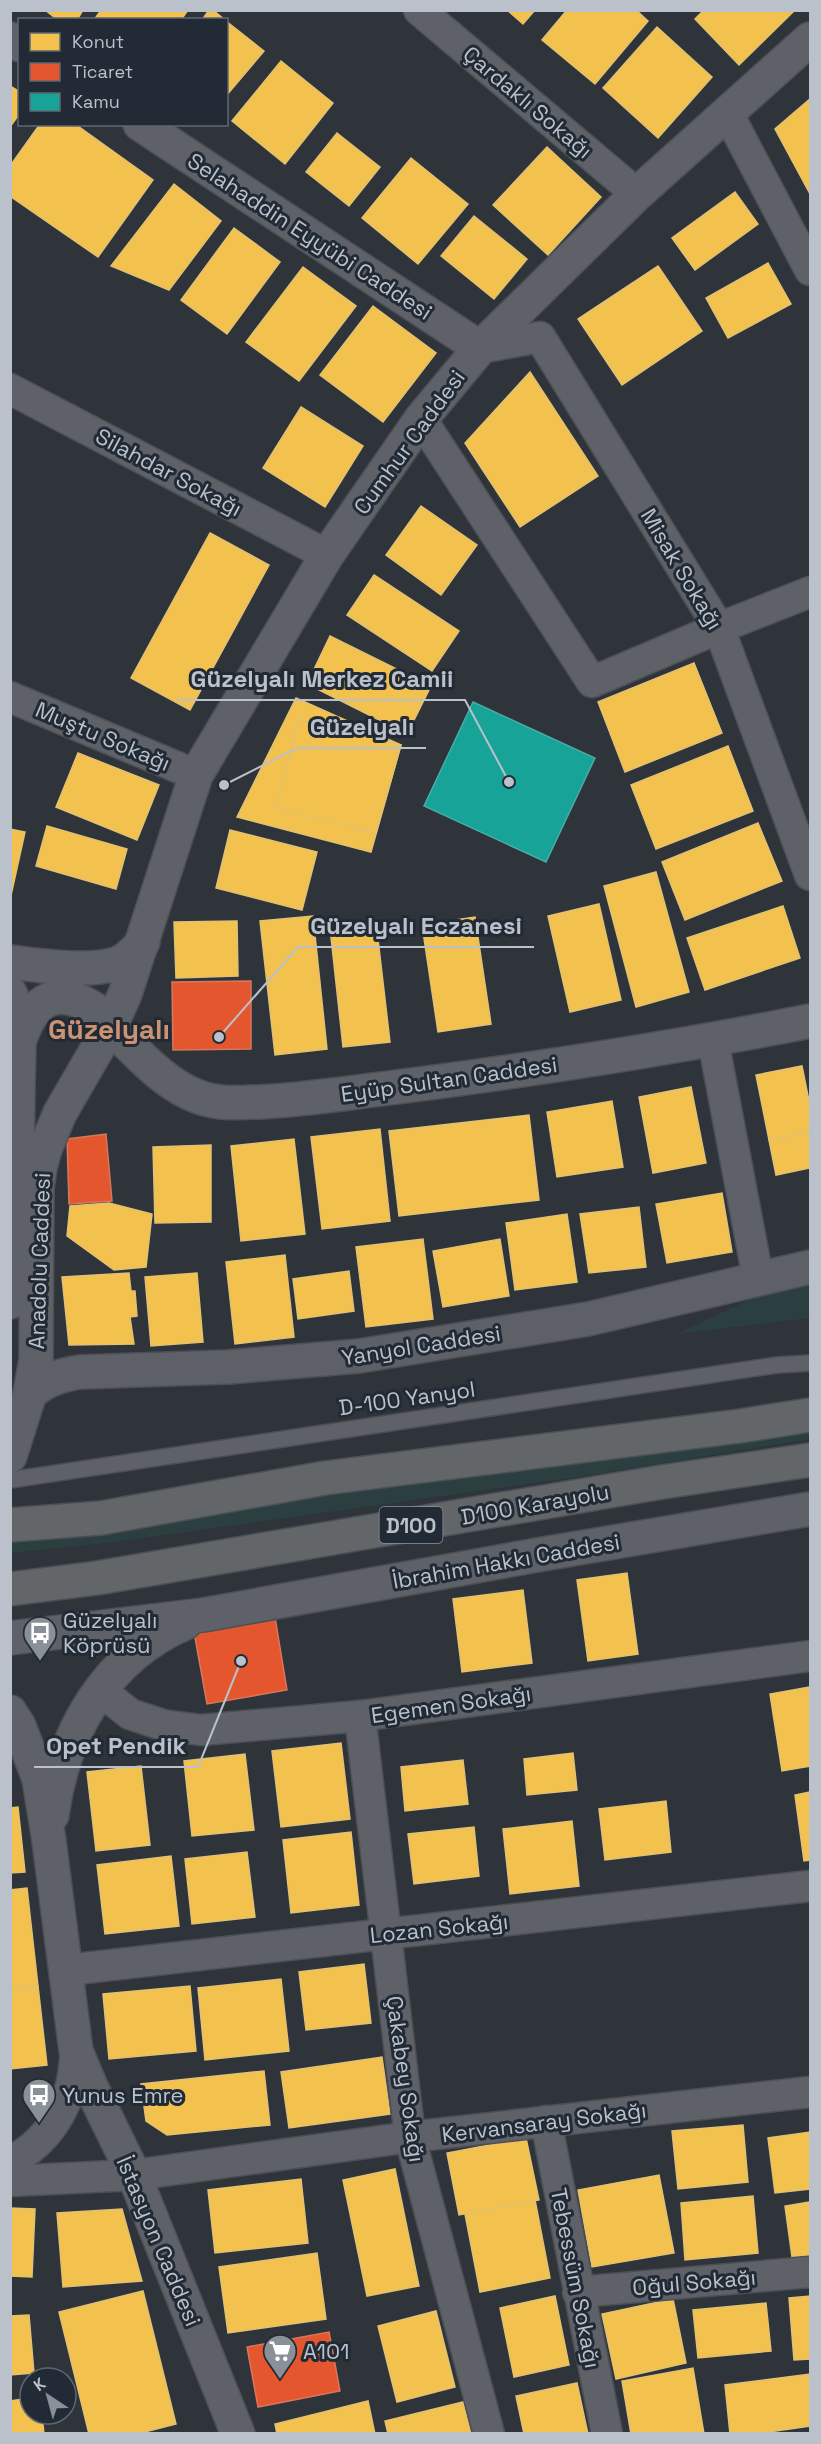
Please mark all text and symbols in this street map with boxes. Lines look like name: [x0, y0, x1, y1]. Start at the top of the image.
legend: [18, 18, 228, 126]
text: Konut: [72, 30, 124, 53]
street label: Çardaklı Sokağı: [458, 40, 598, 164]
text: Ticaret: [72, 60, 133, 83]
text: Kamu: [72, 90, 120, 113]
street label: Selahaddin Eyyübi Caddesi: [182, 146, 438, 326]
street label: Cumhur Caddesi: [347, 364, 471, 520]
street label: Silahdar Sokağı: [91, 422, 247, 522]
street label: Misak Sokağı: [635, 503, 729, 635]
callout: Güzelyalı Merkez Camii: [178, 658, 465, 700]
text: Güzelyalı Merkez Camii: [191, 663, 453, 694]
street label: Muştu Sokağı: [31, 695, 175, 777]
callout: Güzelyalı: [297, 706, 426, 748]
text: Güzelyalı: [310, 711, 414, 742]
callout: Güzelyalı Eczanesi: [298, 905, 534, 947]
text: Güzelyalı Eczanesi: [310, 910, 522, 941]
district label: Güzelyalı: [48, 1011, 170, 1047]
street label: Eyüp Sultan Caddesi: [339, 1050, 559, 1108]
street label: Anadolu Caddesi: [22, 1172, 56, 1350]
street label: Yanyol Caddesi: [340, 1319, 502, 1371]
street label: D-100 Yanyol: [337, 1375, 477, 1421]
street label: D100 Karayolu: [459, 1477, 611, 1531]
road number: D100: [380, 1507, 442, 1543]
street label: İbrahim Hakkı Caddesi: [390, 1527, 622, 1595]
place label: Güzelyalı Köprüsü: [63, 1606, 157, 1659]
bus stop icon: Güzelyalı Köprüsü: [22, 1615, 58, 1662]
street label: Egemen Sokağı: [369, 1679, 533, 1729]
callout: Opet Pendik: [34, 1725, 198, 1767]
text: Opet Pendik: [46, 1730, 187, 1761]
street label: Lozan Sokağı: [368, 1907, 510, 1949]
street label: Çakabey Sokağı: [380, 1994, 432, 2164]
bus stop icon: Yunus Emre: [21, 2077, 57, 2124]
place label: Yunus Emre: [62, 2081, 184, 2109]
street label: Kervansaray Sokağı: [440, 2096, 648, 2148]
street label: İstasyon Caddesi: [111, 2152, 207, 2330]
street label: Tebessüm Sokağı: [545, 2186, 607, 2370]
street label: Oğul Sokağı: [631, 2263, 757, 2301]
supermarket icon: A101: [262, 2333, 298, 2380]
place label: A101: [303, 2337, 349, 2365]
north arrow: [18, 2366, 78, 2426]
text: K: [29, 2373, 50, 2396]

